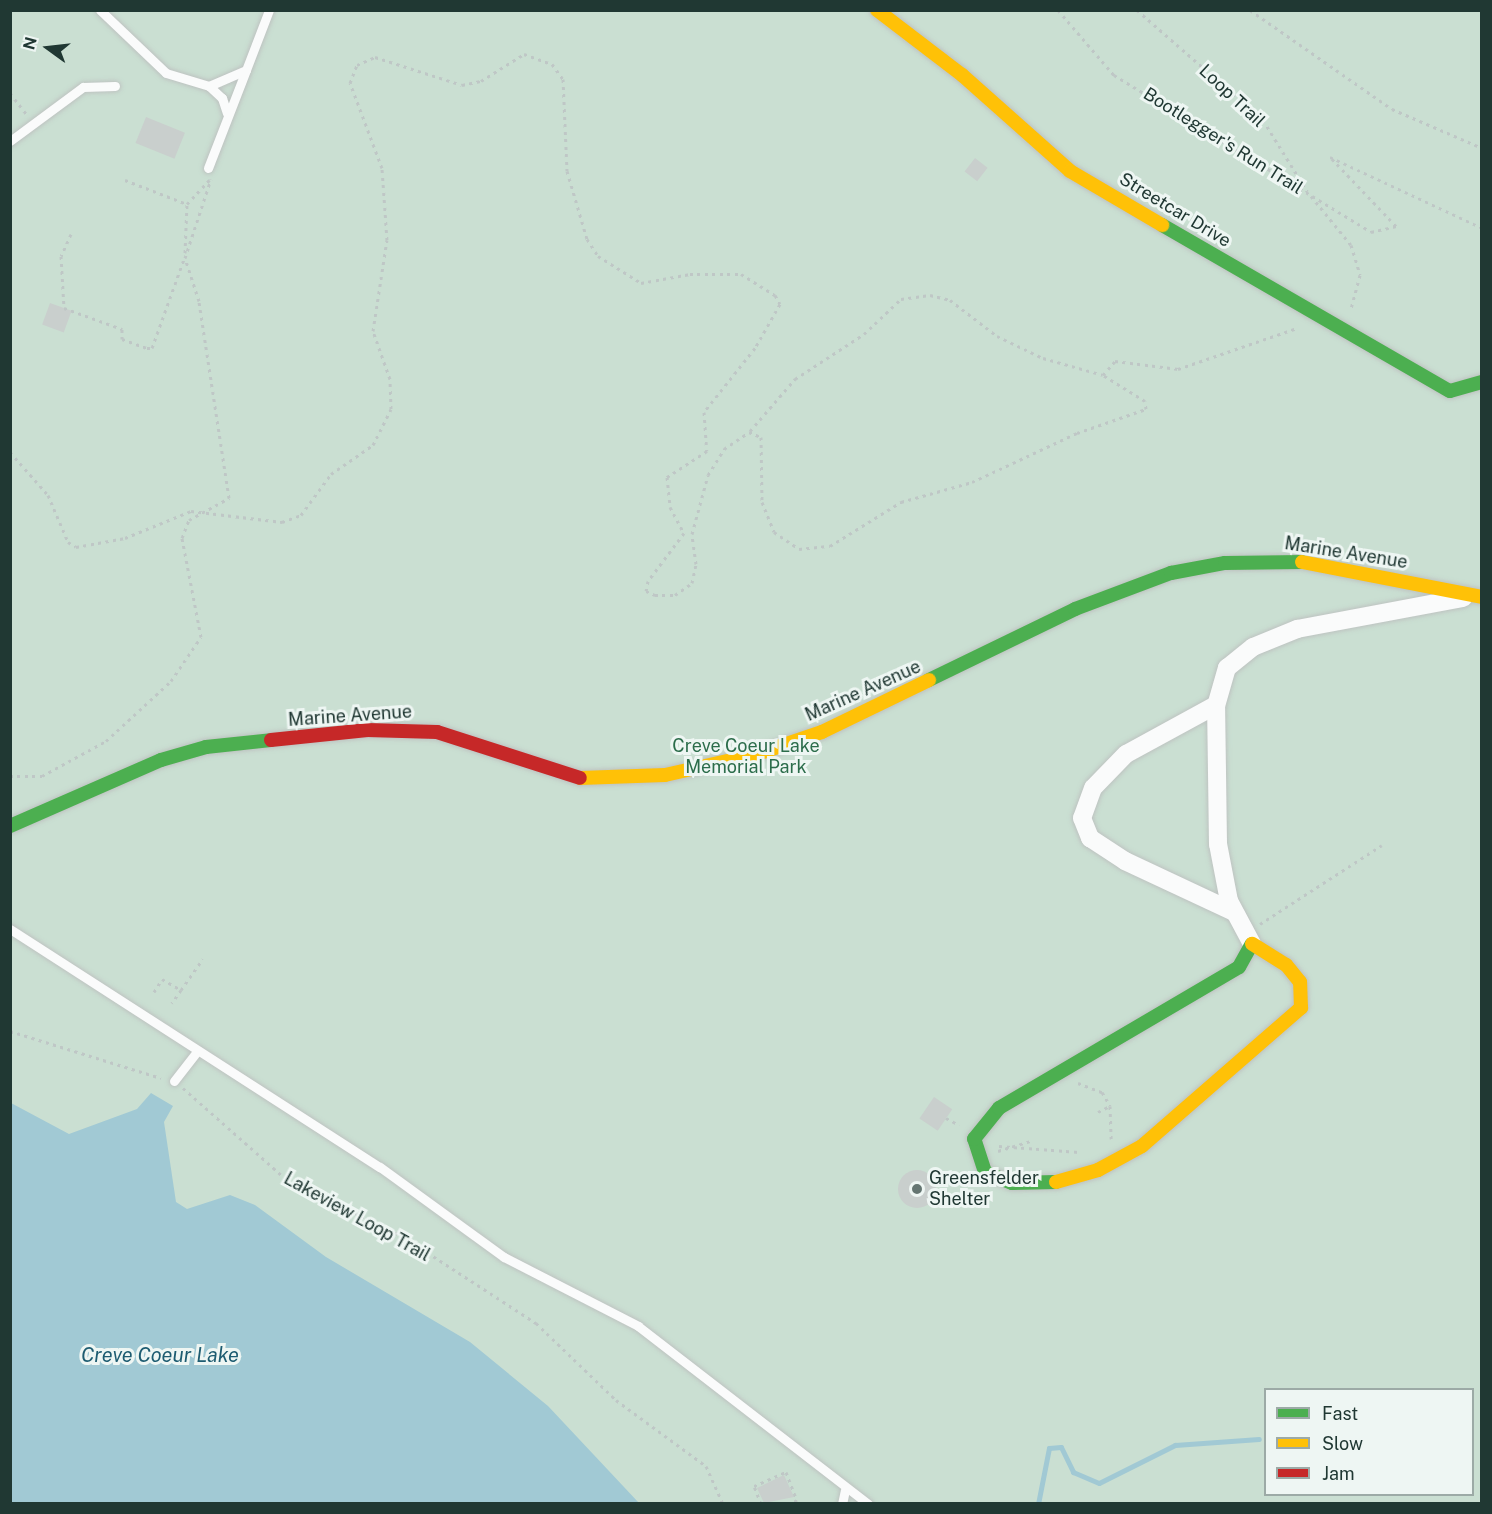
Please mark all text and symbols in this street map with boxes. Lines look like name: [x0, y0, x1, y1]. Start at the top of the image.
north arrow: [18, 18, 78, 78]
text: N: [19, 35, 41, 52]
street label: Loop Trail: [1195, 60, 1269, 132]
street label: Bootlegger's Run Trail: [1139, 83, 1307, 199]
street label: Streetcar Drive: [1115, 168, 1235, 252]
street label: Marine Avenue: [1283, 533, 1409, 573]
street label: Marine Avenue: [802, 656, 924, 726]
street label: Marine Avenue: [287, 701, 413, 731]
park label: Creve Coeur Lake Memorial Park: [672, 736, 820, 778]
street label: Lakeview Loop Trail: [280, 1168, 434, 1266]
place label: Greensfelder Shelter: [929, 1168, 1039, 1210]
marker: Greensfelder Shelter: [910, 1182, 924, 1196]
water label: Creve Coeur Lake: [81, 1343, 239, 1367]
legend: [1264, 1388, 1474, 1496]
text: Fast: [1322, 1403, 1358, 1424]
text: Slow: [1322, 1433, 1363, 1454]
text: Jam: [1322, 1463, 1355, 1484]

